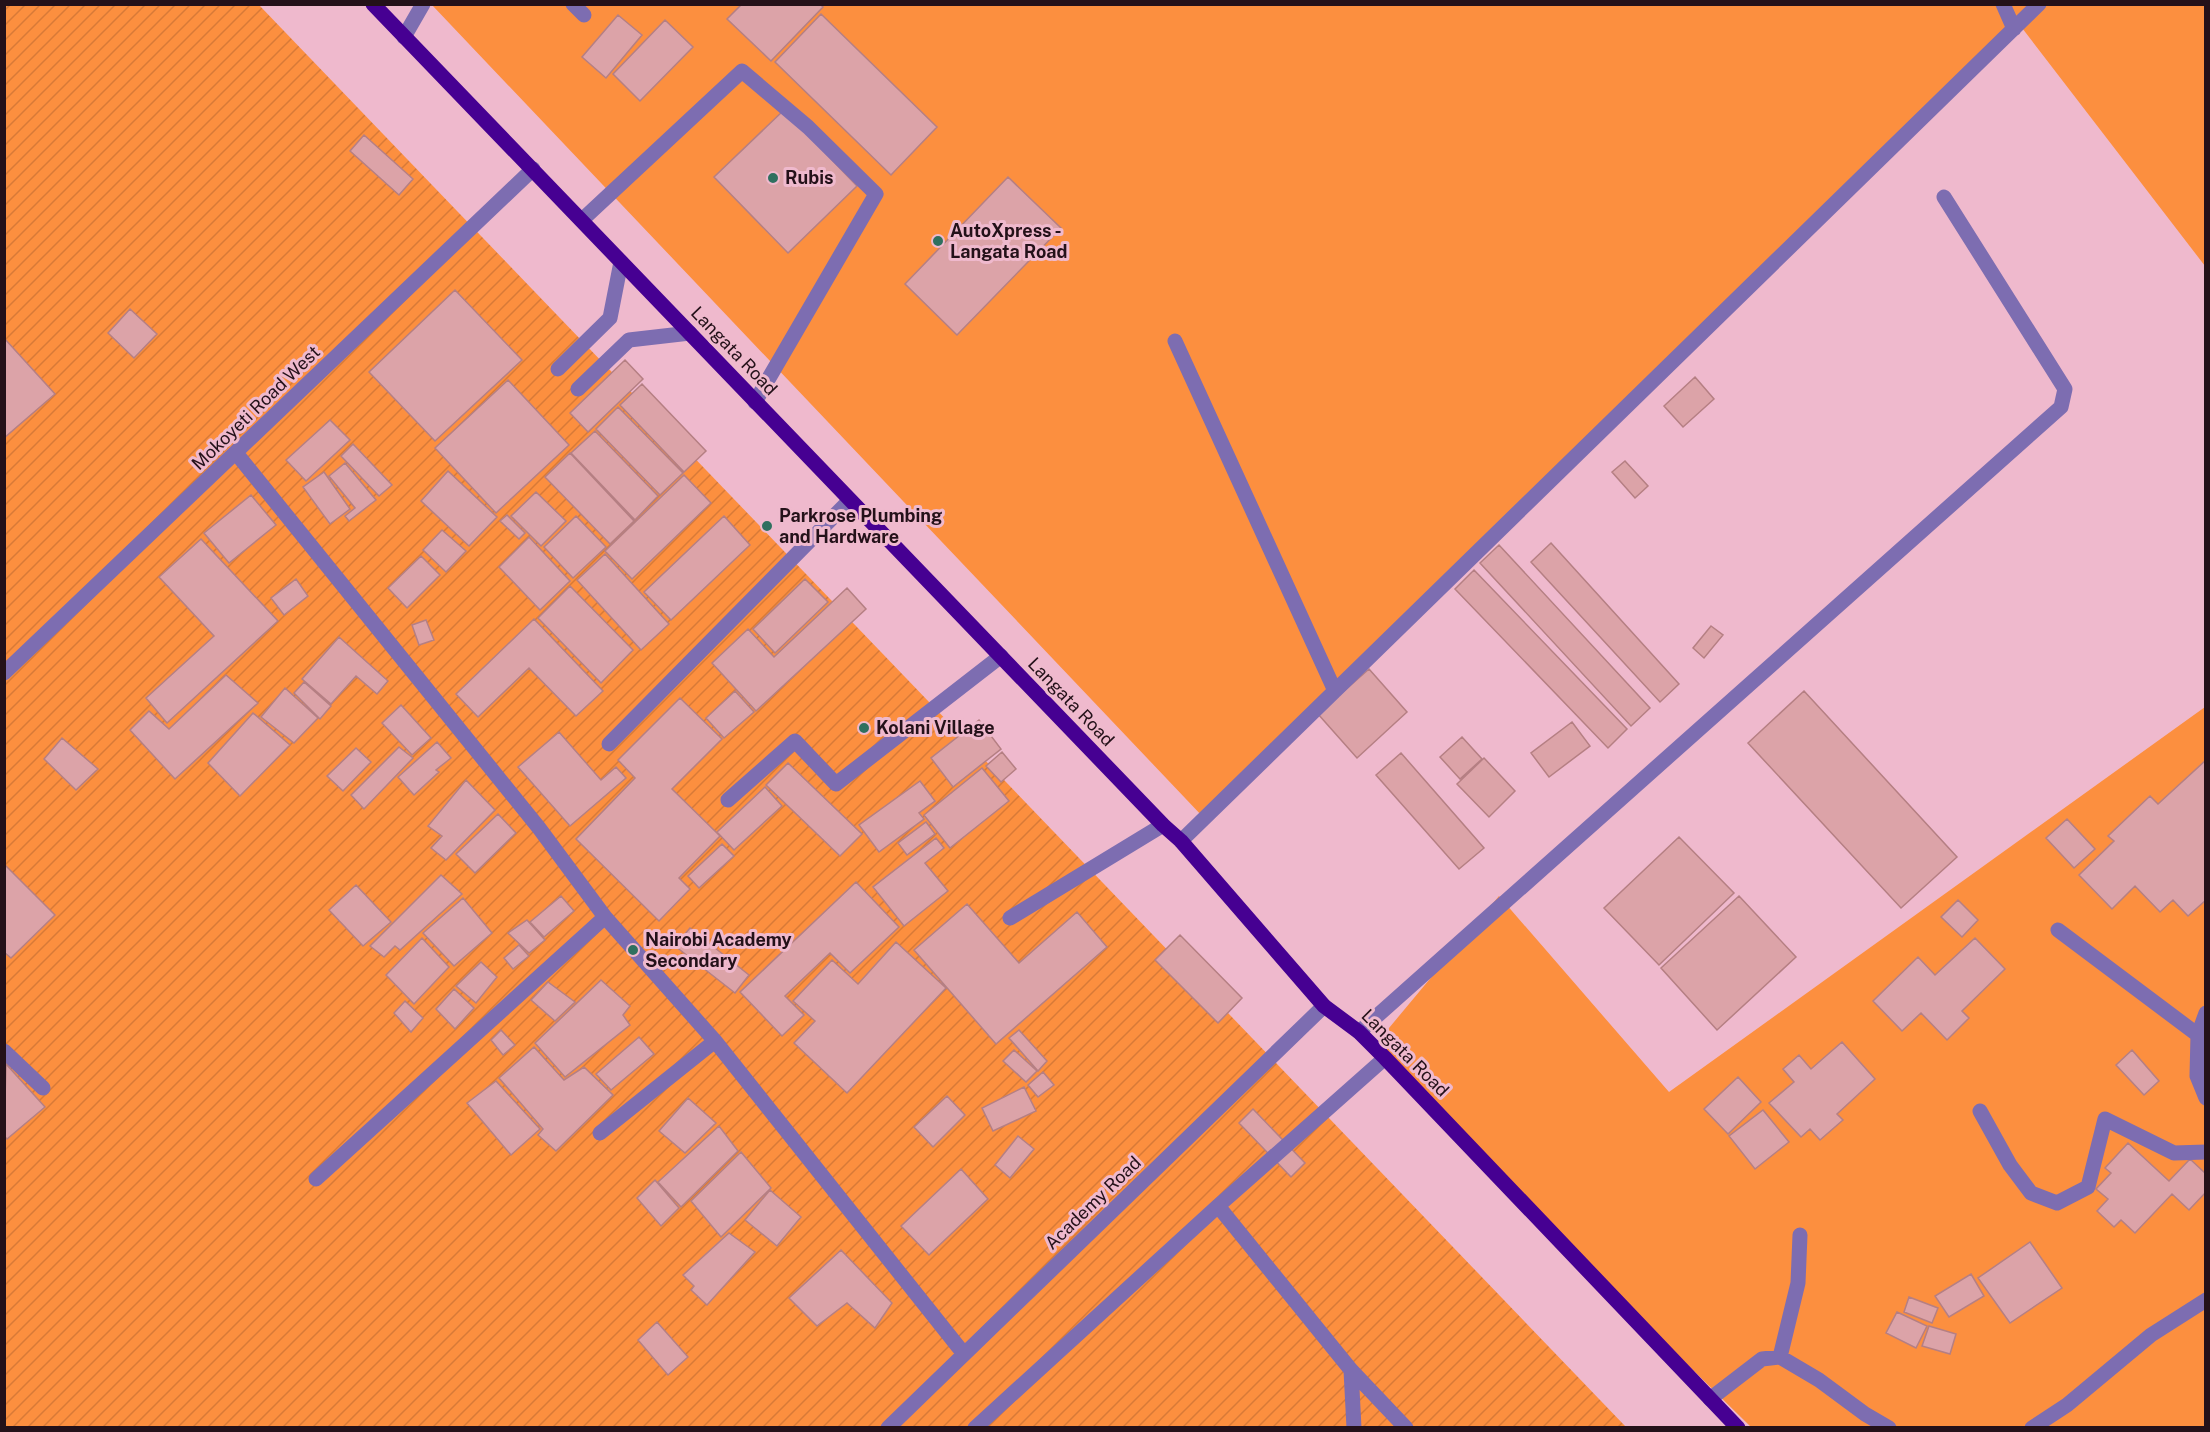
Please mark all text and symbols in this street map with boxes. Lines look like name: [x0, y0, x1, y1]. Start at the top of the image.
place label: Rubis: [785, 167, 833, 188]
marker: Rubis: [766, 171, 780, 185]
place label: AutoXpress - Langata Road: [950, 220, 1067, 262]
marker: AutoXpress - Langata Road: [931, 234, 945, 248]
street label: Langata Road: [687, 302, 782, 399]
street label: Mokoyeti Road West: [187, 341, 324, 474]
place label: Parkrose Plumbing and Hardware: [779, 505, 942, 547]
marker: Parkrose Plumbing and Hardware: [760, 519, 774, 533]
street label: Langata Road: [1024, 653, 1119, 750]
place label: Kolani Village: [876, 717, 995, 738]
marker: Kolani Village: [857, 721, 871, 735]
place label: Nairobi Academy Secondary: [645, 929, 792, 971]
marker: Nairobi Academy Secondary: [626, 943, 640, 957]
street label: Langata Road: [1357, 1005, 1453, 1101]
street label: Academy Road: [1040, 1152, 1145, 1254]

